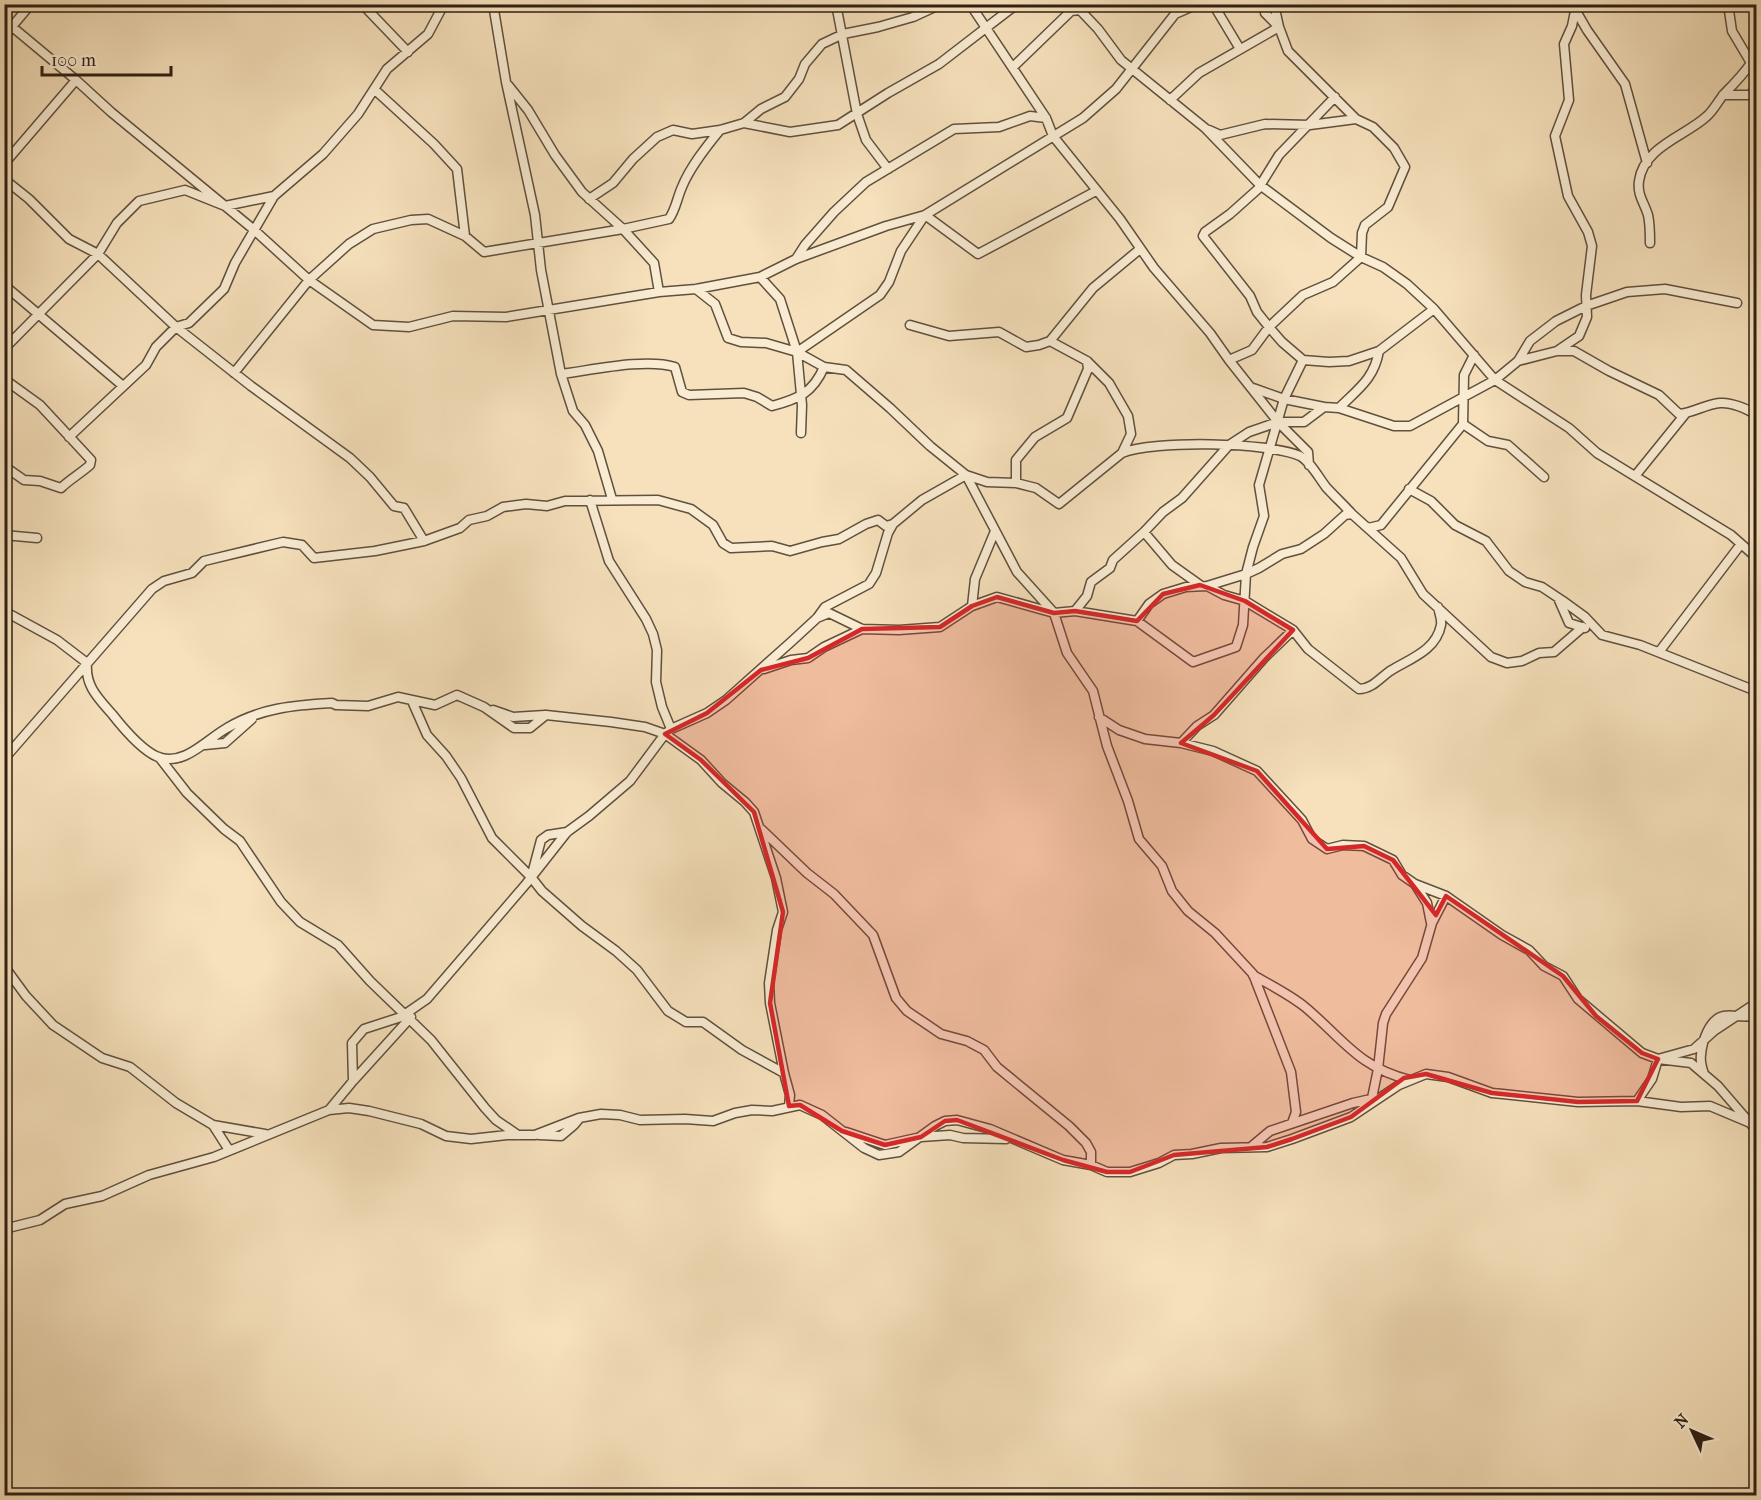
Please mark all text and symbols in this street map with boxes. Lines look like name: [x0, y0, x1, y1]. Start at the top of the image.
scale bar: [42, 39, 171, 77]
text: 100 m: [51, 50, 96, 71]
north arrow: [1662, 1401, 1722, 1461]
text: N: [1671, 1409, 1693, 1432]

